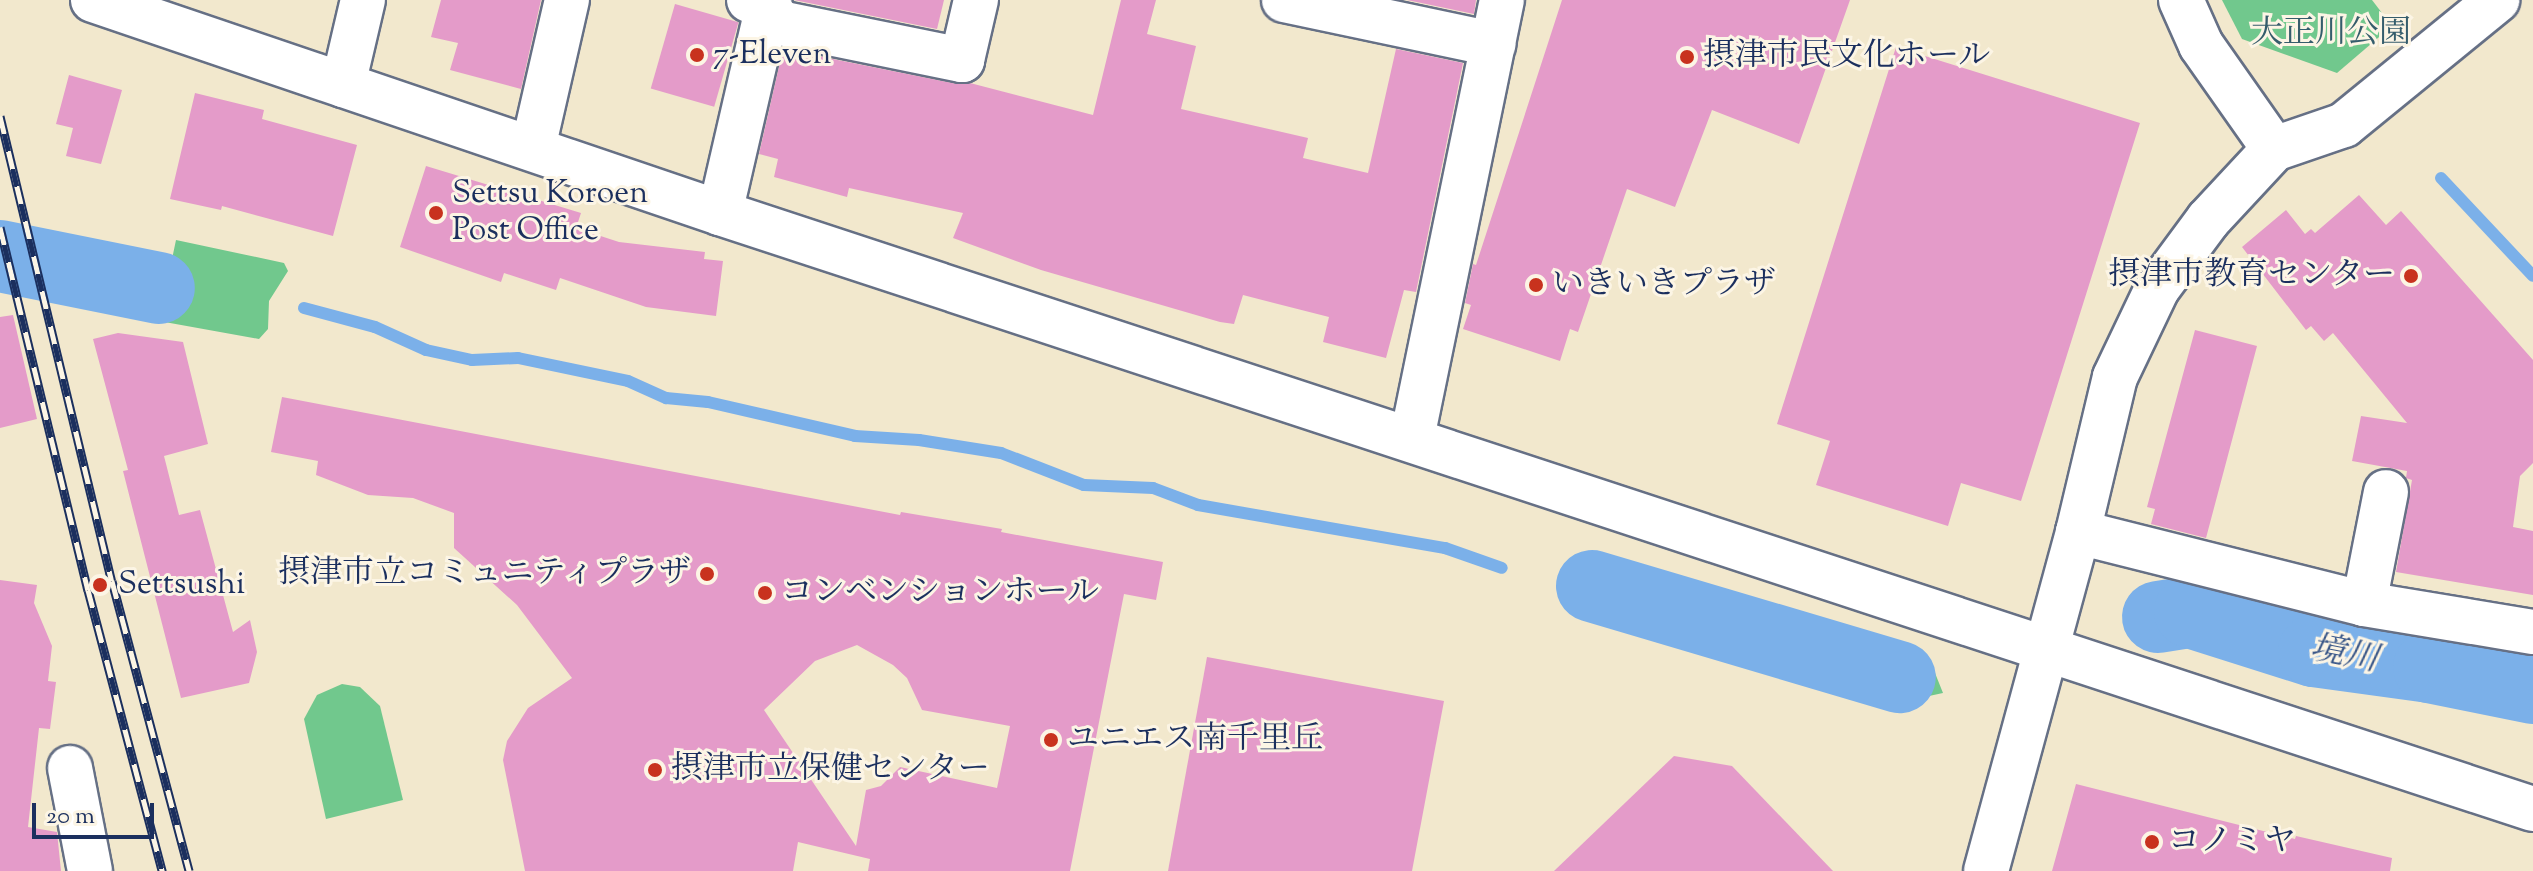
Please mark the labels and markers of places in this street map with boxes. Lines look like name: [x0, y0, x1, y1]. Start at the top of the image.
place label: 7-Eleven: [713, 36, 831, 74]
place label: 摂津市民文化ホール: [1703, 38, 1991, 76]
marker: 7-Eleven: [688, 46, 706, 64]
marker: 摂津市民文化ホール: [1678, 48, 1696, 66]
place label: Settsu Koroen Post Office: [452, 176, 648, 251]
marker: Settsu Koroen Post Office: [427, 204, 445, 222]
place label: 摂津市教育センター: [2107, 257, 2395, 295]
place label: いきいきプラザ: [1552, 266, 1776, 304]
marker: 摂津市教育センター: [2402, 267, 2420, 285]
marker: いきいきプラザ: [1527, 276, 1545, 294]
place label: 摂津市立コミュニティプラザ: [275, 555, 691, 593]
marker: 摂津市立コミュニティプラザ: [698, 565, 716, 583]
place label: Settsushi: [118, 566, 245, 604]
marker: Settsushi: [89, 574, 111, 596]
place label: コンベンションホール: [781, 574, 1101, 612]
marker: コンベンションホール: [756, 584, 774, 602]
place label: ユニエス南千里丘: [1067, 721, 1323, 759]
marker: ユニエス南千里丘: [1042, 731, 1060, 749]
place label: 摂津市立保健センター: [671, 751, 991, 789]
marker: 摂津市立保健センター: [646, 761, 664, 779]
place label: コノミヤ: [2168, 823, 2296, 861]
marker: コノミヤ: [2143, 833, 2161, 851]

